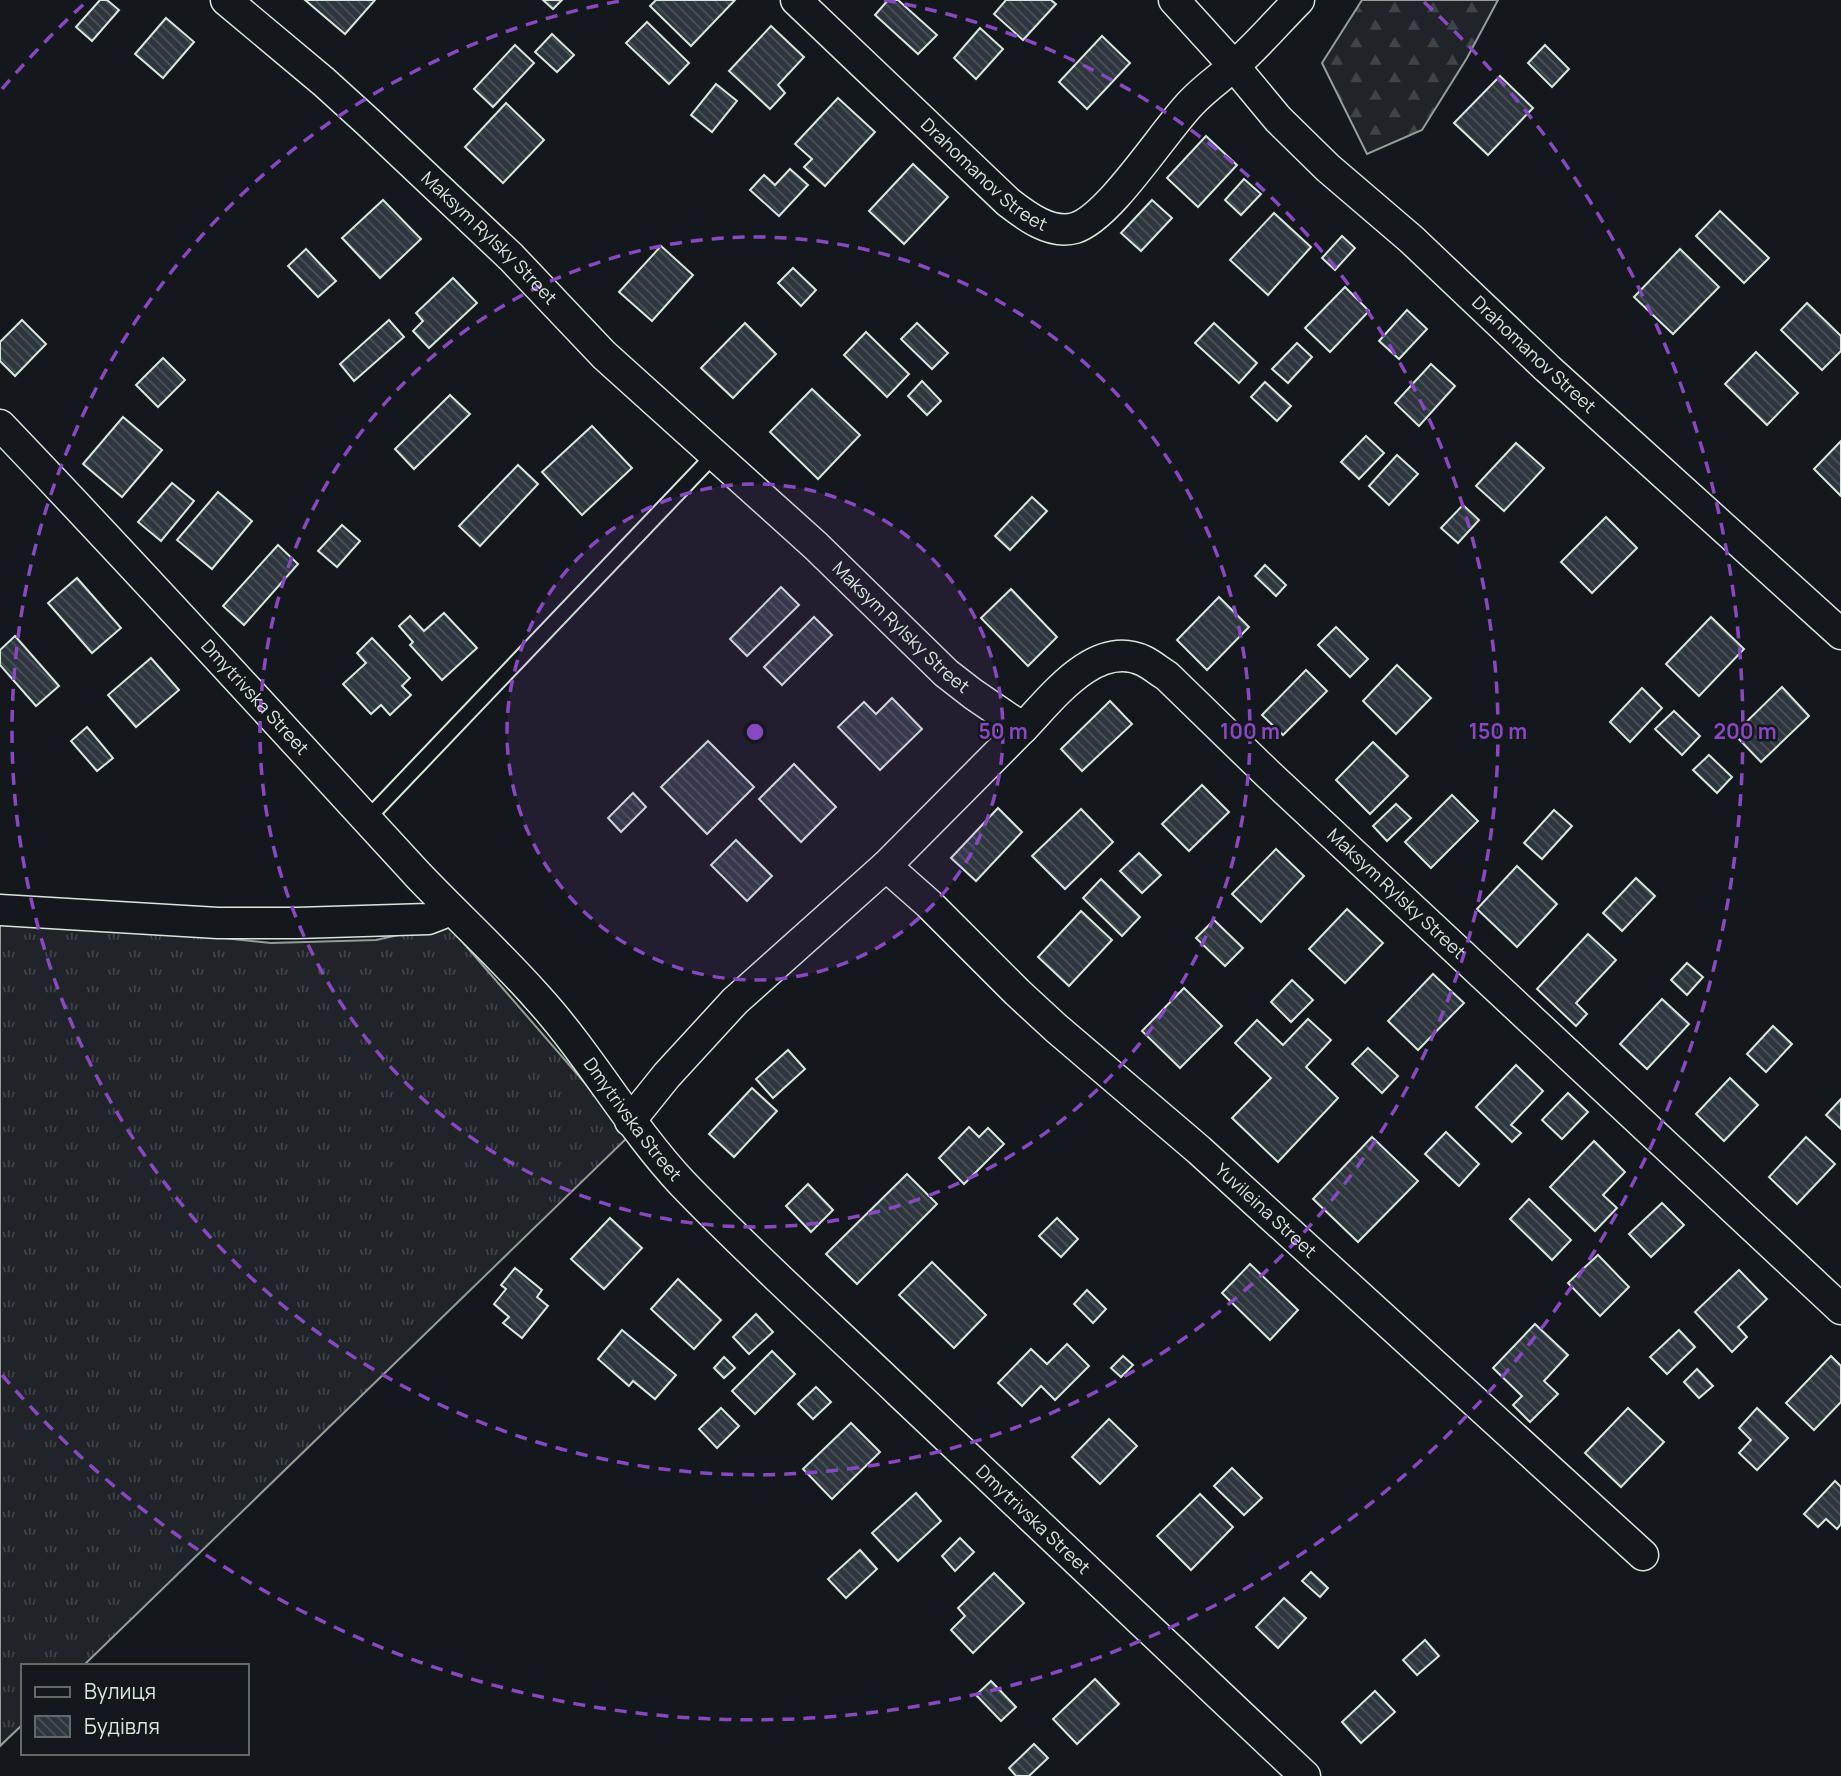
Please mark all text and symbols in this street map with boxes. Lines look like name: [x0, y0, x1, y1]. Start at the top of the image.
street label: Drahomanov Street: [916, 112, 1051, 236]
street label: Maksym Rylsky Street: [417, 166, 563, 309]
street label: Drahomanov Street: [1467, 290, 1602, 418]
street label: Maksym Rylsky Street: [828, 556, 975, 698]
street label: Dmytrivska Street: [196, 634, 315, 760]
text: 50 m: [978, 717, 1028, 745]
text: 100 m: [1220, 717, 1280, 745]
text: 150 m: [1469, 717, 1527, 745]
text: 200 m: [1713, 717, 1777, 745]
centre of rings: [743, 720, 767, 744]
street label: Maksym Rylsky Street: [1323, 823, 1471, 964]
street label: Dmytrivska Street: [579, 1052, 687, 1186]
street label: Yuvileina Street: [1210, 1157, 1322, 1263]
street label: Dmytrivska Street: [971, 1459, 1096, 1579]
legend: [21, 1664, 248, 1755]
text: Вулиця: [84, 1677, 156, 1705]
text: Будівля: [84, 1712, 160, 1740]

